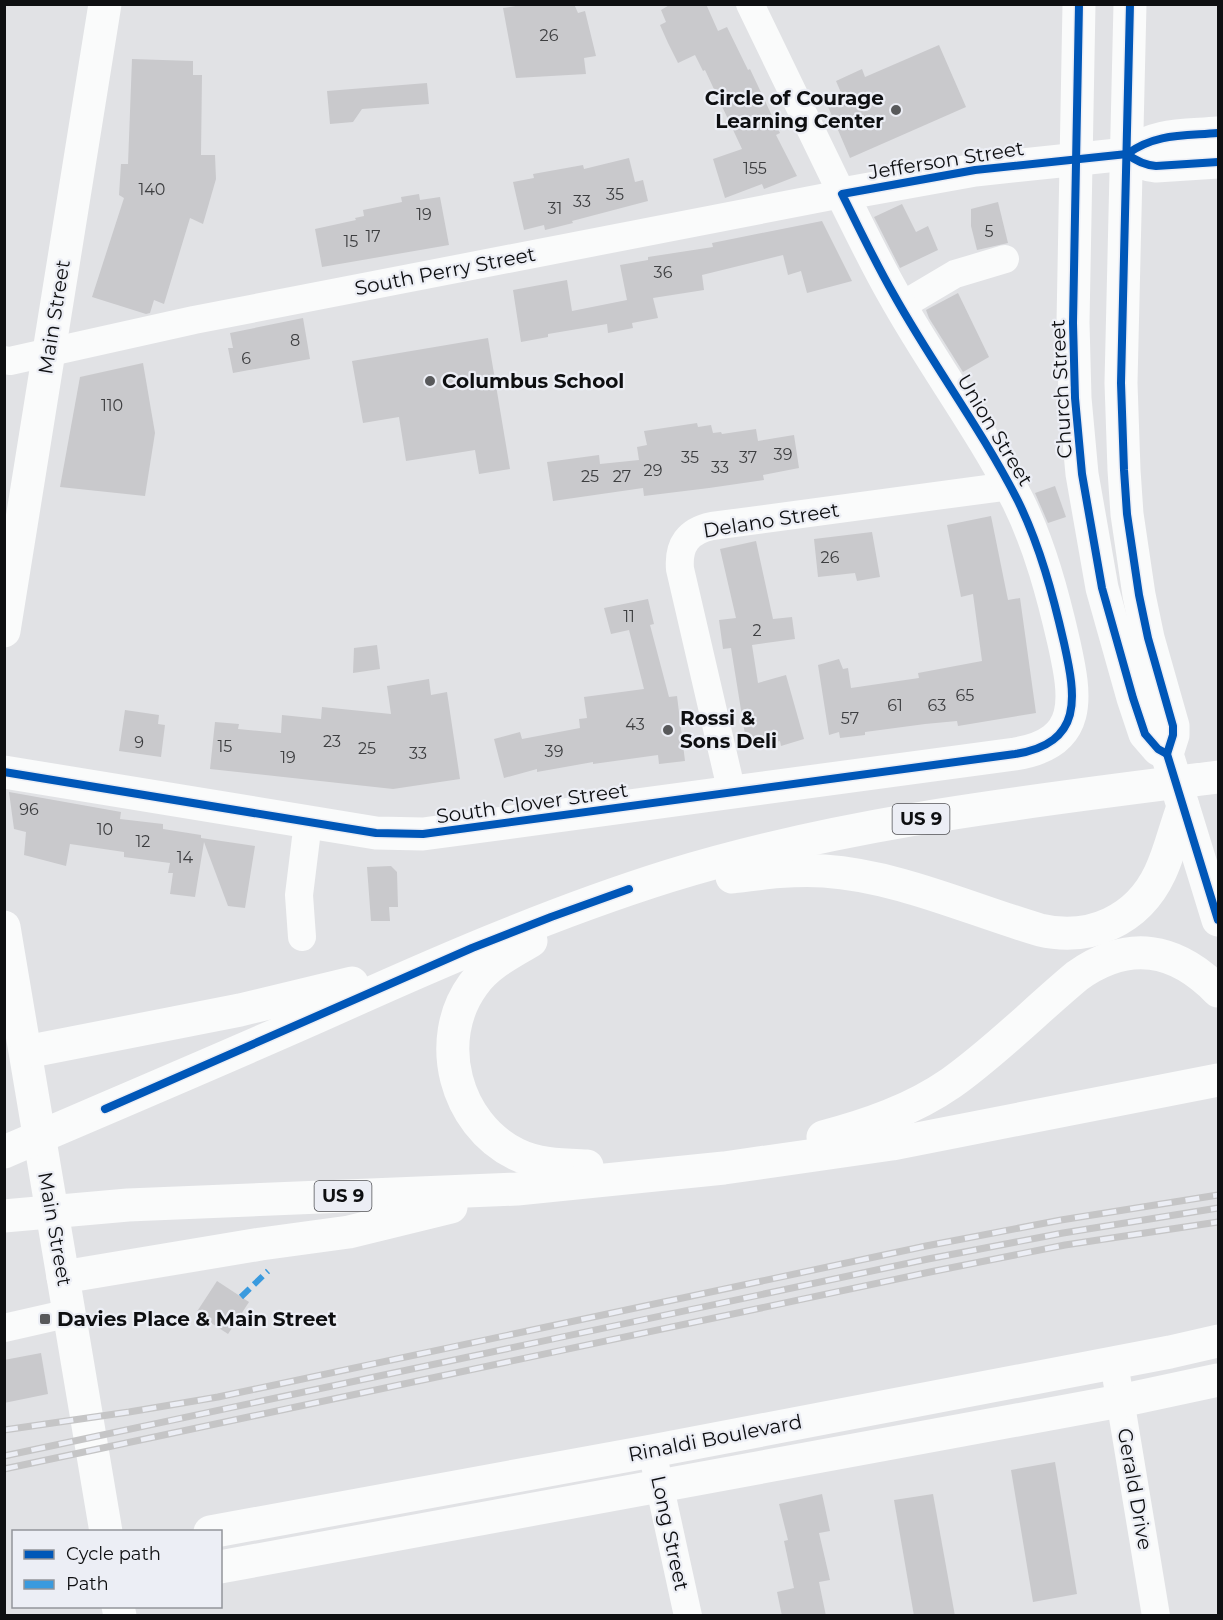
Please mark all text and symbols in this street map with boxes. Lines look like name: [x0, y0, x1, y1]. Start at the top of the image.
house number: 26: [540, 26, 559, 45]
place label: Circle of Courage Learning Center: [705, 86, 884, 133]
marker: Circle of Courage Learning Center: [889, 103, 903, 117]
street label: Jefferson Street: [866, 136, 1025, 184]
house number: 155: [743, 159, 767, 178]
house number: 140: [139, 180, 165, 199]
house number: 35: [606, 185, 624, 204]
house number: 33: [573, 192, 591, 211]
house number: 31: [548, 199, 562, 218]
house number: 19: [416, 205, 432, 224]
house number: 5: [984, 222, 994, 241]
house number: 17: [365, 227, 381, 246]
house number: 15: [344, 232, 358, 251]
street label: South Perry Street: [353, 242, 537, 300]
street label: Main Street: [33, 258, 75, 376]
house number: 36: [654, 263, 673, 282]
street label: Church Street: [1045, 319, 1077, 459]
house number: 8: [290, 331, 300, 350]
house number: 6: [241, 349, 251, 368]
place label: Columbus School: [442, 369, 624, 393]
street label: Union Street: [952, 370, 1038, 490]
marker: Columbus School: [423, 374, 437, 388]
house number: 110: [101, 396, 123, 415]
house number: 39: [774, 445, 792, 464]
house number: 35: [681, 448, 699, 467]
house number: 37: [739, 448, 757, 467]
house number: 33: [711, 458, 729, 477]
house number: 29: [644, 461, 662, 480]
house number: 25: [581, 467, 599, 486]
house number: 27: [613, 467, 631, 486]
street label: Delano Street: [701, 497, 841, 543]
house number: 26: [821, 548, 840, 567]
house number: 11: [623, 607, 635, 626]
house number: 2: [752, 621, 762, 640]
house number: 65: [956, 686, 974, 705]
house number: 61: [887, 696, 903, 715]
house number: 63: [928, 696, 946, 715]
place label: Rossi & Sons Deli: [680, 706, 777, 753]
house number: 57: [841, 709, 859, 728]
house number: 43: [625, 715, 645, 734]
marker: Rossi & Sons Deli: [661, 723, 675, 737]
house number: 23: [323, 732, 341, 751]
house number: 9: [134, 733, 144, 752]
house number: 15: [218, 737, 232, 756]
house number: 25: [358, 739, 376, 758]
house number: 39: [545, 742, 563, 761]
house number: 33: [409, 744, 427, 763]
house number: 19: [280, 748, 296, 767]
street label: South Clover Street: [435, 778, 629, 828]
house number: 96: [19, 800, 39, 819]
road number: US 9: [892, 804, 950, 834]
house number: 10: [97, 820, 113, 839]
house number: 12: [136, 832, 150, 851]
house number: 14: [177, 848, 194, 867]
street label: Main Street: [33, 1170, 77, 1288]
road number: US 9: [314, 1181, 372, 1211]
place label: Davies Place & Main Street: [57, 1307, 337, 1331]
marker: Davies Place & Main Street: [38, 1312, 52, 1326]
street label: Rinaldi Boulevard: [626, 1409, 804, 1467]
street label: Gerald Drive: [1112, 1426, 1158, 1552]
street label: Long Street: [646, 1473, 694, 1593]
legend: [12, 1530, 222, 1608]
text: Cycle path: [66, 1543, 161, 1565]
text: Path: [66, 1573, 109, 1595]

